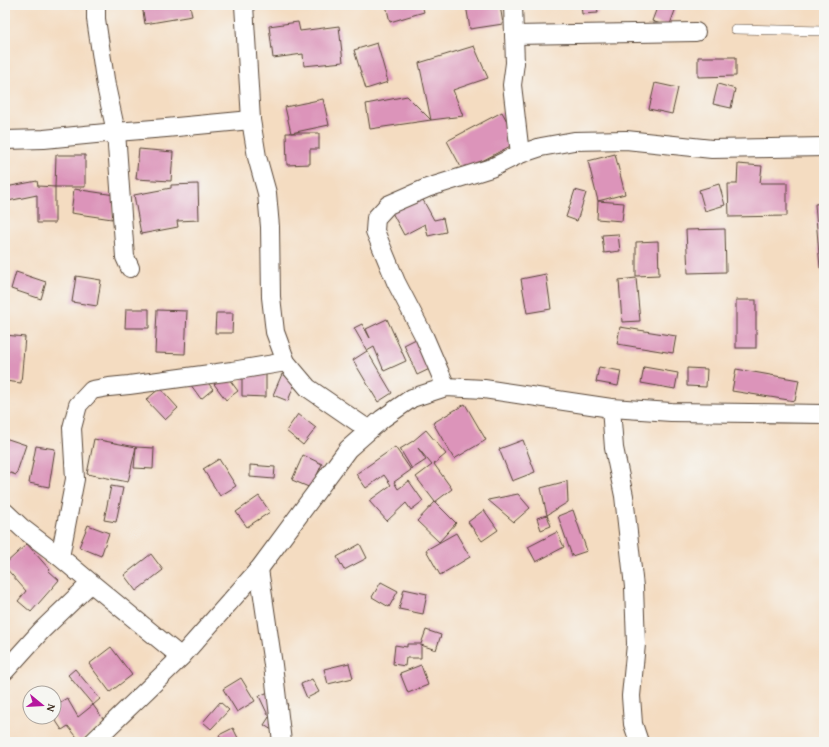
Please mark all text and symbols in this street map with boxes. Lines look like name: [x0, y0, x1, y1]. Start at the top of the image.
north arrow: [22, 685, 62, 725]
text: N: [43, 702, 60, 715]

